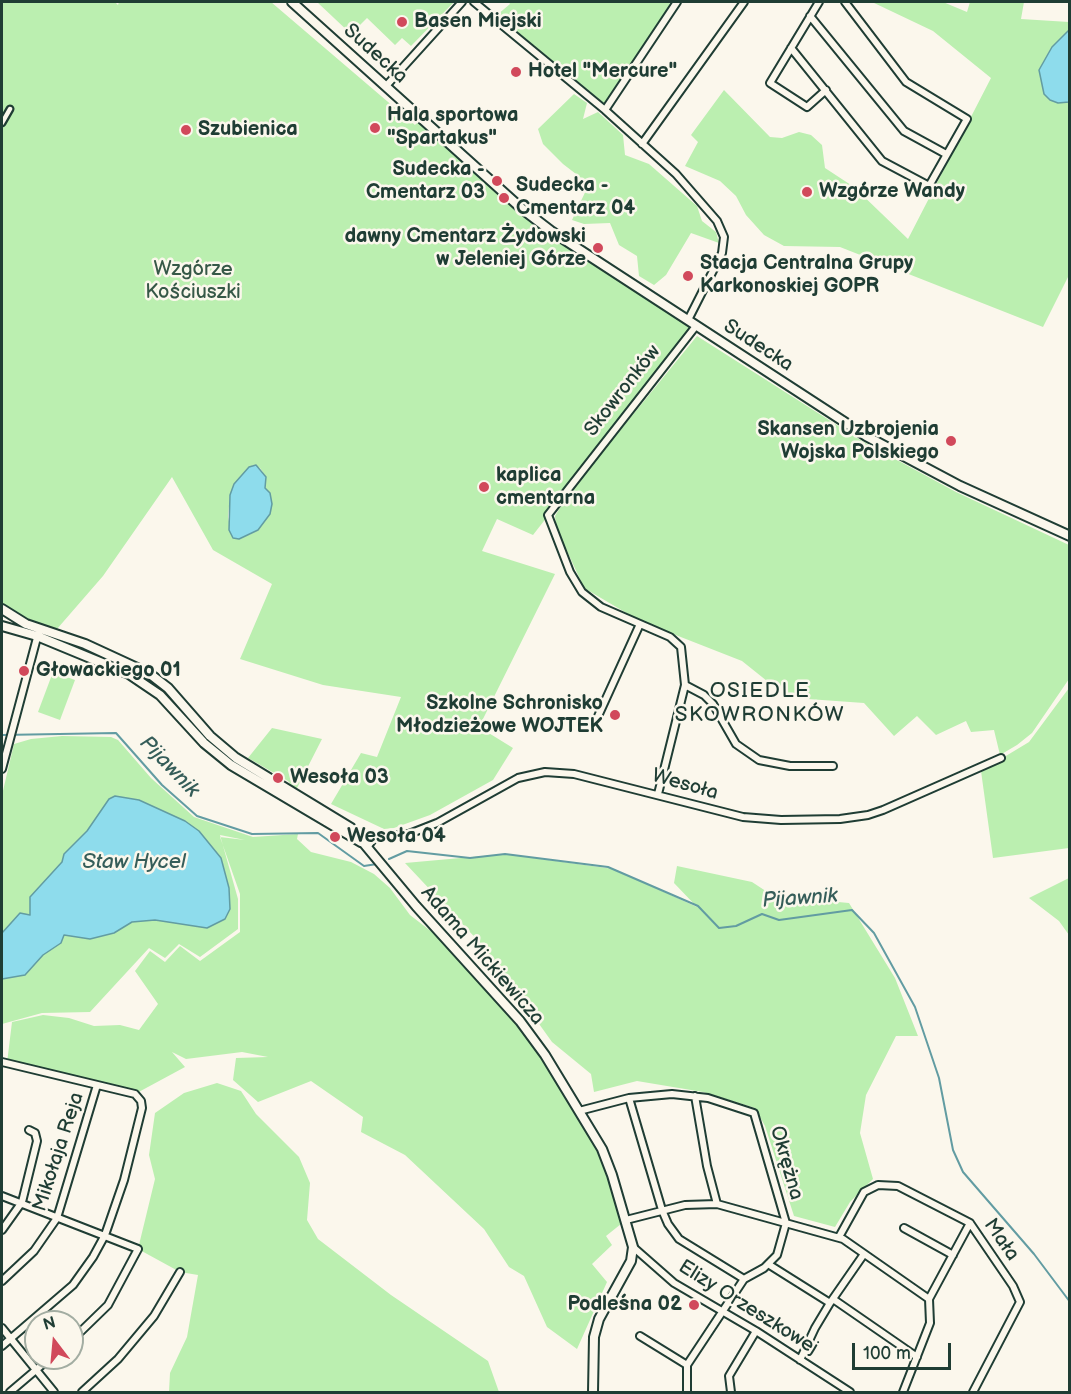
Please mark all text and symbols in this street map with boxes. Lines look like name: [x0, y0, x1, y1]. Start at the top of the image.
place label: Basen Miejski: [414, 10, 542, 34]
marker: Basen Miejski: [395, 15, 409, 29]
street label: Sudecka: [338, 19, 412, 89]
place label: Hotel "Mercure": [528, 60, 677, 84]
marker: Hotel "Mercure": [509, 65, 523, 79]
place label: Hala sportowa "Spartakus": [387, 104, 518, 151]
place label: Szubienica: [198, 118, 298, 142]
marker: Hala sportowa "Spartakus": [368, 121, 382, 135]
marker: Szubienica: [179, 123, 193, 137]
place label: Sudecka - Cmentarz 03: [366, 158, 485, 205]
marker: Sudecka - Cmentarz 03: [490, 174, 504, 188]
place label: Sudecka - Cmentarz 04: [516, 174, 635, 221]
place label: Wzgórze Wandy: [819, 180, 965, 204]
marker: Wzgórze Wandy: [800, 185, 814, 199]
marker: Sudecka - Cmentarz 04: [497, 191, 511, 205]
place label: dawny Cmentarz Żydowski w Jeleniej Górze: [344, 225, 586, 272]
marker: dawny Cmentarz Żydowski w Jeleniej Górze: [591, 241, 605, 255]
place label: Stacja Centralna Grupy Karkonoskiej GOPR: [700, 252, 913, 299]
park label: Wzgórze Kościuszki: [145, 258, 241, 305]
marker: Stacja Centralna Grupy Karkonoskiej GOPR: [681, 269, 695, 283]
street label: Sudecka: [719, 315, 797, 377]
street label: Skowronków: [580, 340, 666, 442]
place label: Skansen Uzbrojenia Wojska Polskiego: [757, 418, 939, 465]
marker: Skansen Uzbrojenia Wojska Polskiego: [944, 434, 958, 448]
place label: kaplica cmentarna: [496, 464, 595, 511]
marker: kaplica cmentarna: [477, 480, 491, 494]
place label: Głowackiego 01: [36, 659, 181, 683]
marker: Głowackiego 01: [17, 664, 31, 678]
district label: OSIEDLE SKOWRONKÓW: [675, 679, 845, 729]
place label: Szkolne Schronisko Młodzieżowe WOJTEK: [396, 692, 603, 739]
marker: Szkolne Schronisko Młodzieżowe WOJTEK: [608, 708, 622, 722]
water label: Pijawnik: [134, 731, 204, 803]
street label: Wesoła: [649, 764, 721, 806]
place label: Wesoła 03: [290, 766, 389, 790]
marker: Wesoła 03: [271, 771, 285, 785]
place label: Wesoła 04: [347, 825, 446, 849]
marker: Wesoła 04: [328, 830, 342, 844]
water label: Staw Hycel: [82, 850, 186, 876]
street label: Adama Mickiewicza: [415, 882, 549, 1030]
water label: Pijawnik: [761, 884, 839, 914]
street label: Mikołaja Reja: [28, 1089, 90, 1215]
street label: Okrężna: [764, 1123, 808, 1203]
street label: Mała: [978, 1214, 1024, 1266]
street label: Elizy Orzeszkowej: [674, 1255, 822, 1361]
place label: Podleśna 02: [567, 1293, 682, 1317]
marker: Podleśna 02: [687, 1298, 701, 1312]
north arrow: [24, 1310, 84, 1370]
text: N: [41, 1313, 58, 1335]
scale bar: [855, 1331, 954, 1369]
text: 100 m: [863, 1343, 911, 1364]

